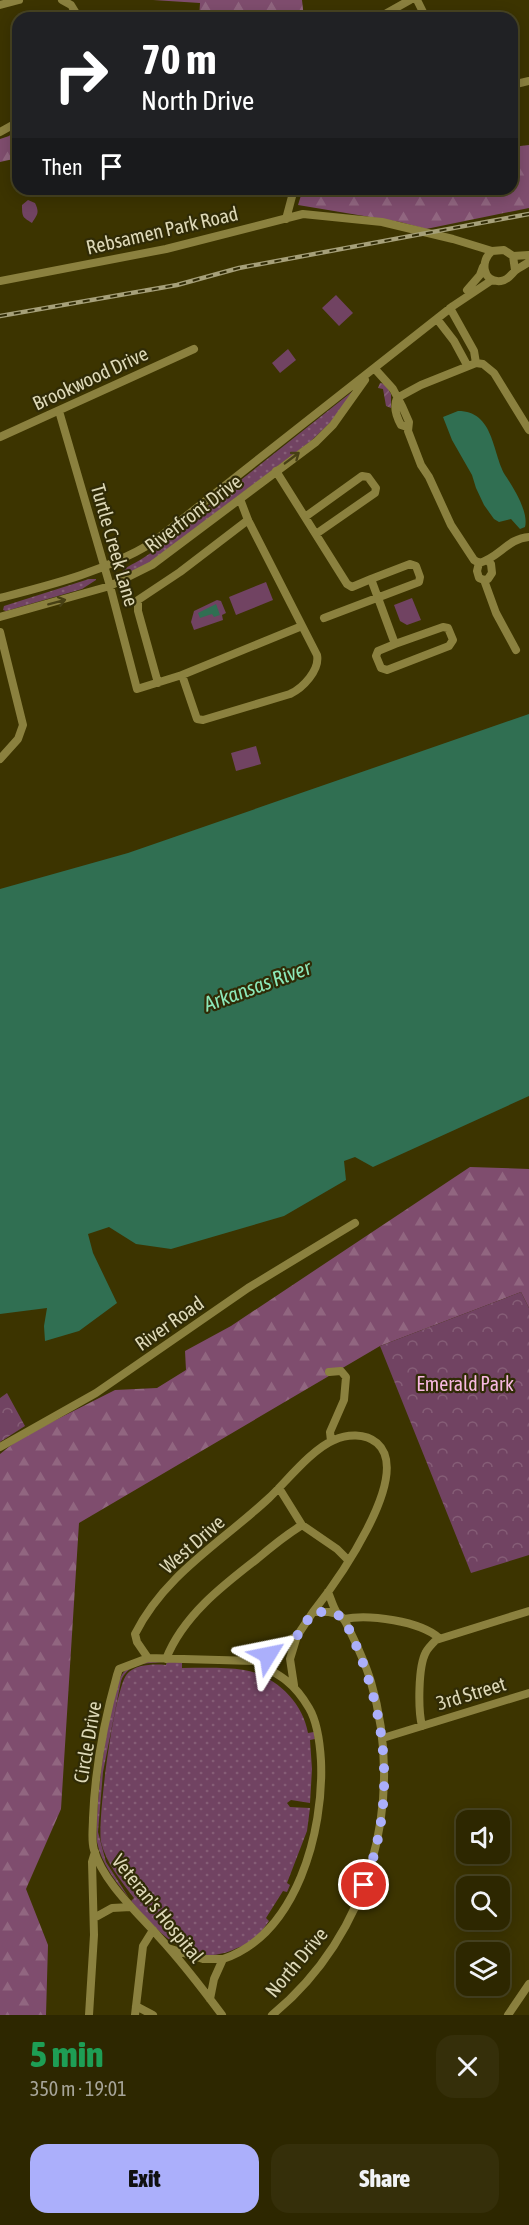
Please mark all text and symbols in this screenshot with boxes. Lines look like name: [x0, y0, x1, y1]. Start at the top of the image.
text: 70 m: [141, 35, 216, 83]
icon: right: [42, 36, 120, 114]
text: North Drive: [141, 85, 254, 116]
icon: arrive: [95, 150, 128, 183]
text: Then: [42, 154, 83, 180]
street label: Rebsamen Park Road: [84, 201, 240, 259]
street label: Brookwood Drive: [29, 341, 151, 415]
one-way arrow: [284, 452, 300, 465]
street label: Riverfront Drive: [140, 469, 246, 557]
street label: Turtle Creek Lane: [87, 481, 143, 609]
one-way arrow: [47, 596, 66, 608]
water label: Arkansas River: [199, 954, 315, 1016]
street label: River Road: [130, 1291, 208, 1355]
park label: Emerald Park: [416, 1372, 514, 1395]
street label: West Drive: [155, 1510, 229, 1578]
position arrow: [236, 1623, 300, 1687]
street label: 3rd Street: [433, 1671, 509, 1714]
street label: Circle Drive: [68, 1699, 106, 1785]
map controls: [456, 1810, 510, 1996]
button: sound: [456, 1810, 510, 1864]
street label: Veteran's Hospital: [107, 1849, 209, 1967]
pin: [338, 1859, 389, 1910]
icon: arrive: [347, 1868, 380, 1901]
button: search: [456, 1876, 510, 1930]
street label: North Drive: [260, 1922, 332, 2002]
button: layers: [456, 1942, 510, 1996]
text: 5 min: [30, 2033, 104, 2075]
button: close: [436, 2035, 499, 2098]
text: 350 m · 19:01: [30, 2077, 127, 2100]
button: Exit: [30, 2144, 259, 2213]
button: Share: [271, 2144, 499, 2213]

